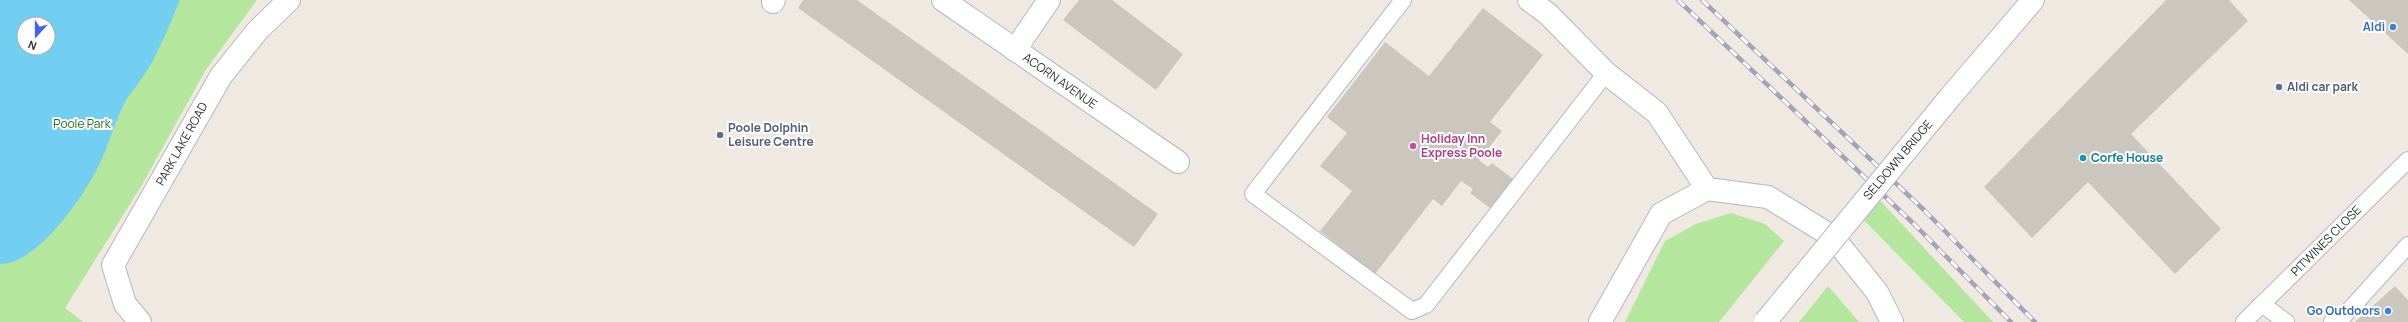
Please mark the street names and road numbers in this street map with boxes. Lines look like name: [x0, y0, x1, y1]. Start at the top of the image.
street label: ACORN AVENUE: [1020, 49, 1101, 113]
street label: PARK LAKE ROAD: [152, 99, 212, 188]
street label: SELDOWN BRIDGE: [1859, 116, 1936, 203]
street label: PITWINES CLOSE: [2287, 202, 2365, 280]

